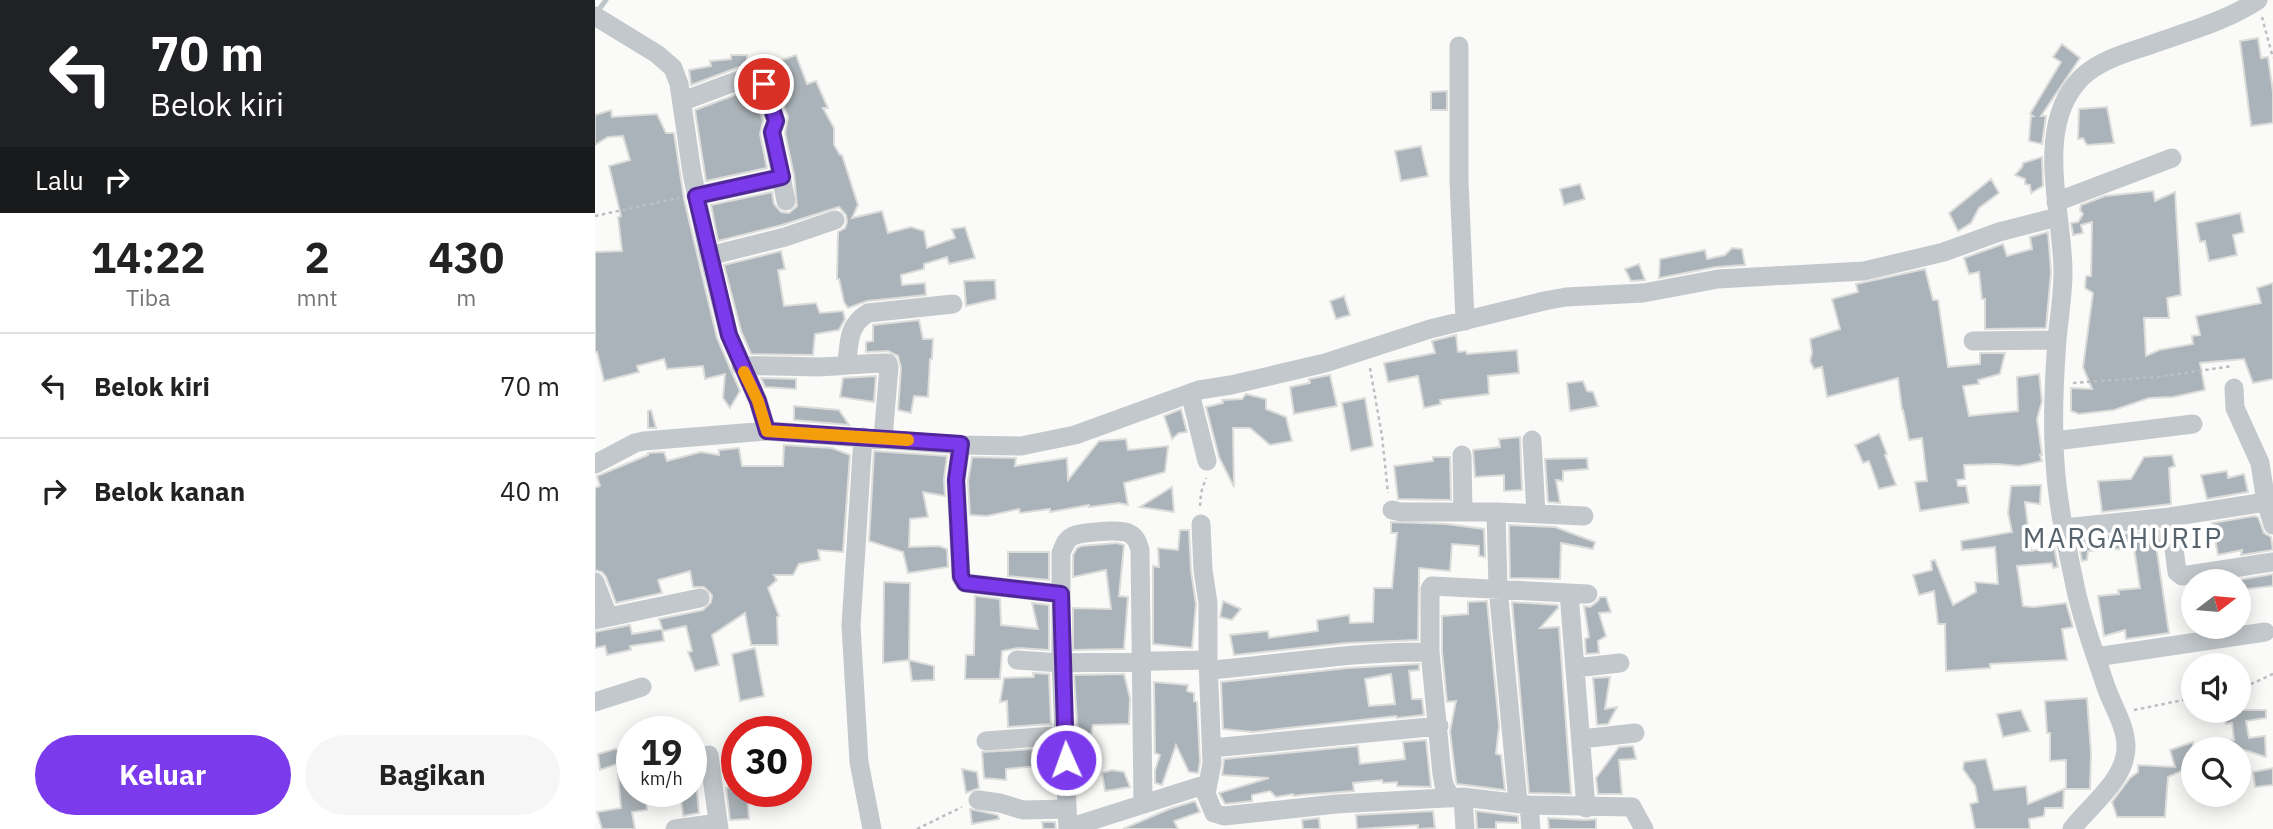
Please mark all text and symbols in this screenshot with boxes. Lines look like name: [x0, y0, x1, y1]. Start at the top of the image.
text: 70 m: [150, 21, 264, 84]
icon: left: [35, 28, 126, 119]
pin: [734, 54, 794, 114]
icon: arrive: [745, 65, 783, 103]
text: Belok kiri: [150, 83, 284, 125]
icon: right: [98, 161, 136, 199]
text: Lalu: [35, 163, 84, 197]
text: 14:22: [91, 230, 206, 285]
text: 2: [304, 230, 330, 285]
text: 430: [429, 230, 504, 285]
text: Tiba: [126, 282, 170, 312]
text: mnt: [296, 282, 338, 312]
text: m: [456, 282, 476, 312]
icon: left: [35, 367, 73, 405]
text: Belok kiri: [94, 369, 210, 403]
text: 70 m: [500, 369, 560, 403]
icon: right: [35, 472, 73, 510]
text: Belok kanan: [94, 474, 245, 508]
text: 40 m: [500, 474, 560, 508]
district label: MARGAHURIP: [2023, 519, 2223, 556]
north arrow: [2181, 569, 2251, 639]
map controls: [2181, 569, 2251, 807]
button: sound: [2181, 653, 2251, 723]
speed limit sign: 30: [721, 716, 812, 807]
position arrow: [1029, 723, 1103, 797]
text: 19: [640, 729, 683, 775]
button: Keluar: [35, 735, 291, 815]
button: Bagikan: [305, 735, 560, 815]
button: search: [2181, 737, 2251, 807]
text: km/h: [640, 767, 683, 790]

